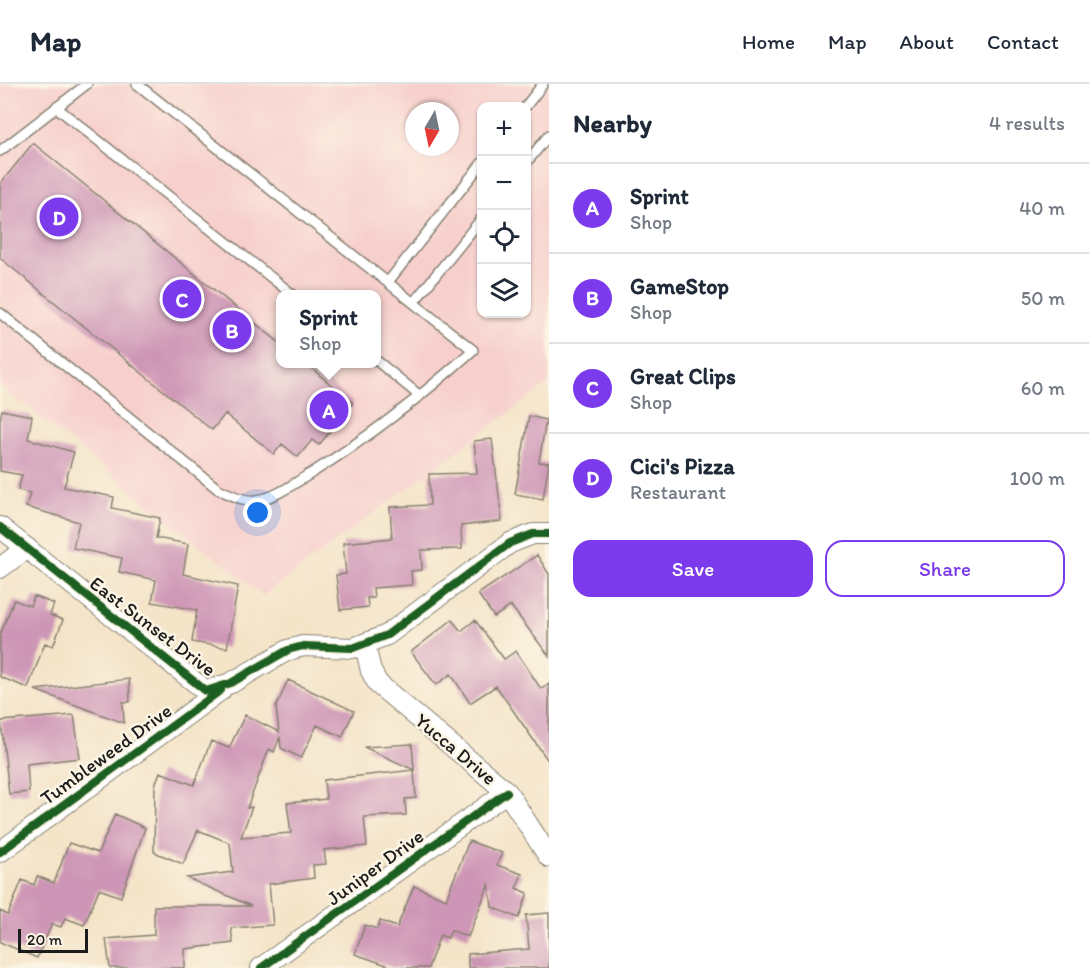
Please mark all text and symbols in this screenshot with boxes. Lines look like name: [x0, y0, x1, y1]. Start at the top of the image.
text: Map: [30, 24, 81, 58]
text: Home: [742, 29, 795, 54]
text: Map: [828, 29, 867, 54]
text: About: [900, 29, 954, 54]
text: Contact: [987, 29, 1059, 54]
north arrow: [405, 102, 459, 156]
map controls: [477, 102, 531, 318]
button: +: [477, 102, 531, 156]
text: Nearby: [573, 107, 652, 139]
text: 4 results: [989, 111, 1065, 135]
button: −: [477, 156, 531, 210]
text: Sprint: [630, 183, 689, 210]
pin: D: [40, 194, 78, 240]
text: A: [586, 196, 599, 220]
text: 40 m: [1019, 196, 1065, 220]
button: locate: [477, 210, 531, 264]
text: Shop: [630, 210, 672, 234]
button: layers: [477, 264, 531, 318]
text: GameStop: [630, 273, 729, 300]
pin: C: [162, 276, 201, 322]
text: B: [586, 286, 599, 310]
text: 50 m: [1021, 286, 1065, 310]
popup: [276, 290, 381, 368]
text: Shop: [630, 300, 672, 324]
text: Sprint: [299, 304, 358, 331]
pin: B: [212, 308, 252, 352]
text: Shop: [299, 331, 341, 355]
text: Great Clips: [630, 363, 736, 390]
text: C: [586, 376, 599, 400]
text: 60 m: [1021, 376, 1065, 400]
pin: A: [310, 388, 348, 432]
text: Shop: [630, 390, 672, 414]
text: Cici's Pizza: [630, 453, 735, 480]
text: D: [586, 466, 599, 490]
text: 100 m: [1010, 466, 1065, 490]
text: Restaurant: [630, 480, 726, 504]
your location: [243, 498, 272, 527]
button: Save: [573, 540, 813, 597]
button: Share: [825, 540, 1065, 597]
street label: East Sunset Drive: [85, 571, 221, 681]
street label: Tumbleweed Drive: [36, 698, 176, 810]
street label: Yucca Drive: [410, 708, 502, 790]
street label: Juniper Drive: [322, 824, 428, 910]
scale bar: [18, 926, 88, 954]
text: 20 m: [27, 930, 62, 949]

